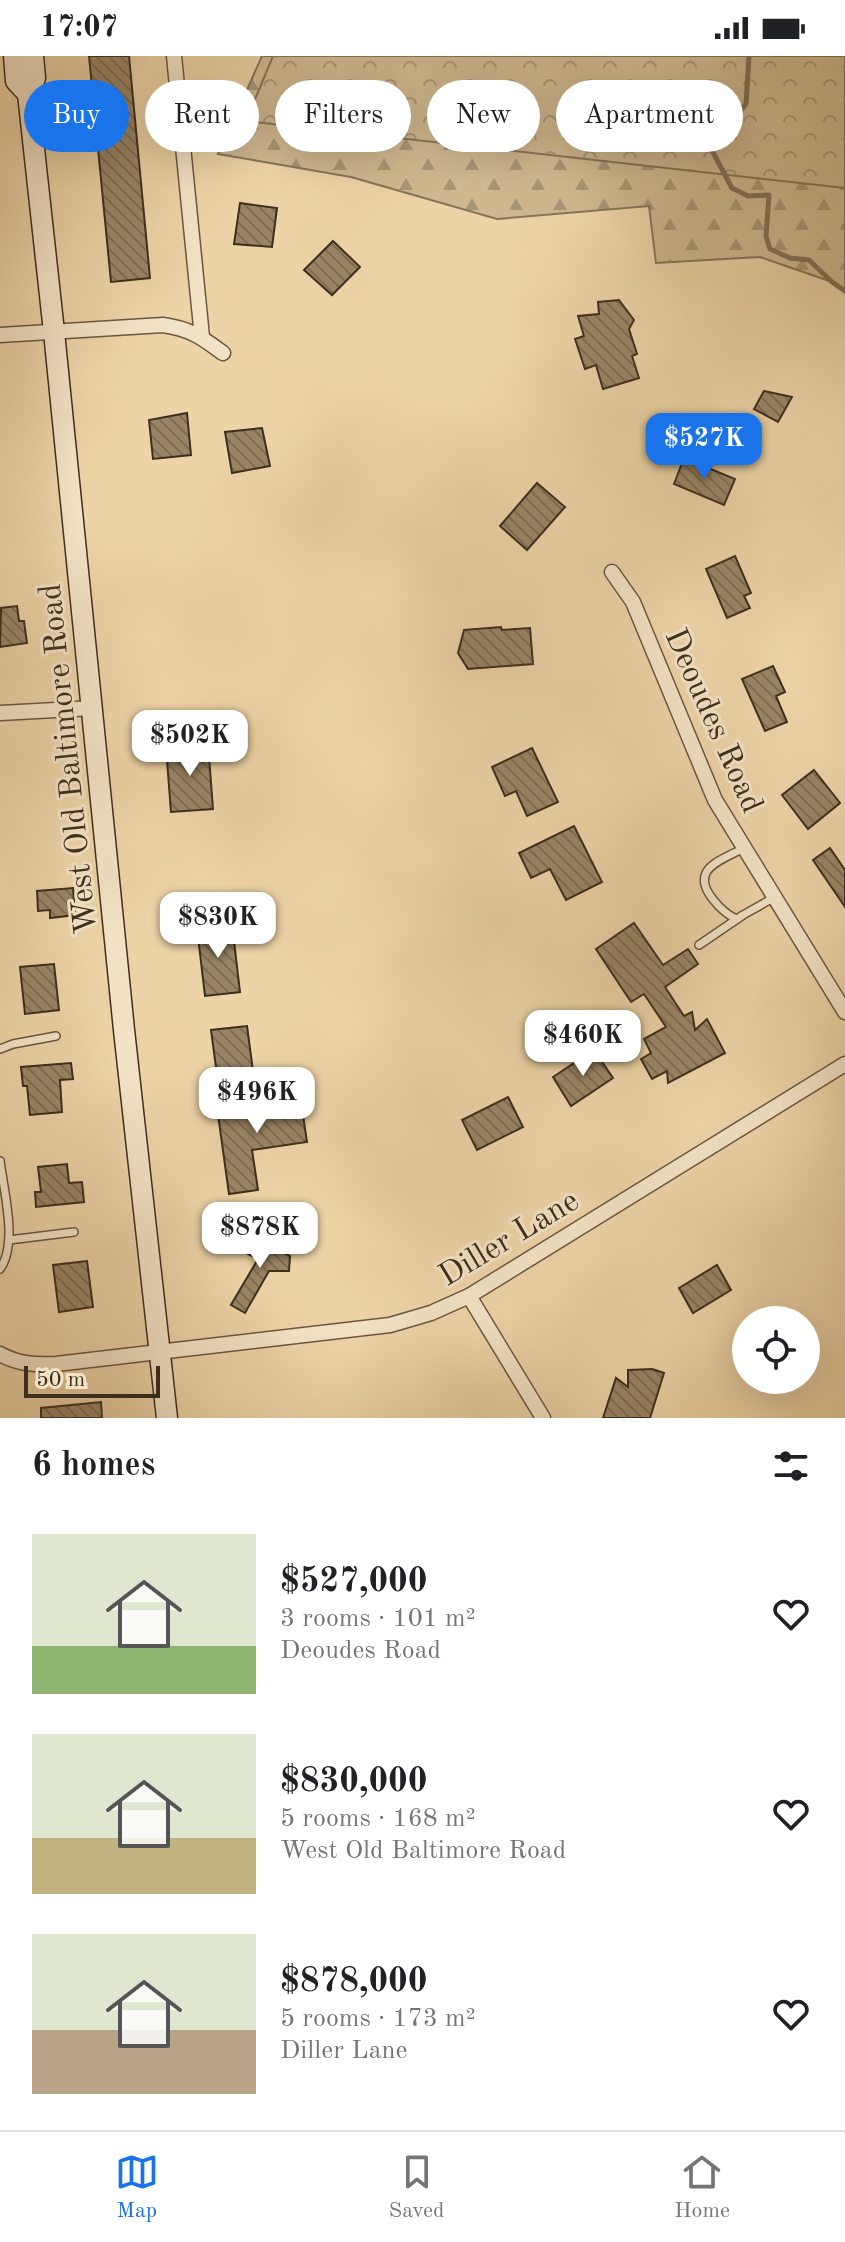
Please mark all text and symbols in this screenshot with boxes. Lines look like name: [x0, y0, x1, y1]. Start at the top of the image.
text: 17:07: [40, 13, 118, 43]
chip: Buy: [24, 80, 129, 152]
chip: Rent: [145, 80, 259, 152]
chip: Filters: [275, 80, 411, 152]
chip: New: [427, 80, 540, 152]
chip: Apartment: [556, 80, 743, 152]
pin: $527K: [648, 413, 760, 481]
text: $527K: [664, 426, 744, 452]
street label: West Old Baltimore Road: [36, 582, 104, 936]
street label: Deoudes Road: [657, 624, 767, 818]
pin: $502K: [134, 710, 246, 778]
text: $502K: [150, 723, 230, 749]
pin: $830K: [162, 892, 274, 960]
text: $830K: [178, 905, 258, 931]
pin: $460K: [527, 1010, 639, 1078]
text: $460K: [543, 1023, 623, 1049]
pin: $496K: [201, 1067, 313, 1135]
text: $496K: [217, 1080, 297, 1106]
street label: Diller Lane: [434, 1185, 585, 1294]
pin: $878K: [204, 1202, 316, 1270]
text: $878K: [220, 1215, 300, 1241]
map controls: [732, 1306, 820, 1394]
button: locate: [732, 1306, 820, 1394]
scale bar: [24, 1362, 160, 1398]
text: 50 m: [36, 1369, 85, 1391]
icon: filters: [769, 1444, 813, 1488]
text: 6 homes: [32, 1449, 155, 1483]
text: $527,000: [280, 1565, 428, 1599]
icon: home: [96, 1566, 192, 1662]
icon: heart: [769, 1592, 813, 1636]
text: 3 rooms · 101 m²: [280, 1606, 476, 1632]
text: Deoudes Road: [280, 1638, 441, 1664]
text: $830,000: [280, 1765, 428, 1799]
icon: home: [96, 1766, 192, 1862]
icon: heart: [769, 1792, 813, 1836]
text: 5 rooms · 168 m²: [280, 1806, 476, 1832]
text: West Old Baltimore Road: [280, 1838, 566, 1864]
text: $878,000: [280, 1965, 428, 1999]
icon: home: [96, 1966, 192, 2062]
icon: heart: [769, 1992, 813, 2036]
text: 5 rooms · 173 m²: [280, 2006, 476, 2032]
text: Diller Lane: [280, 2038, 408, 2064]
tab: Map: [115, 2150, 159, 2225]
tab: Saved: [389, 2150, 445, 2225]
tab: Home: [674, 2150, 730, 2225]

